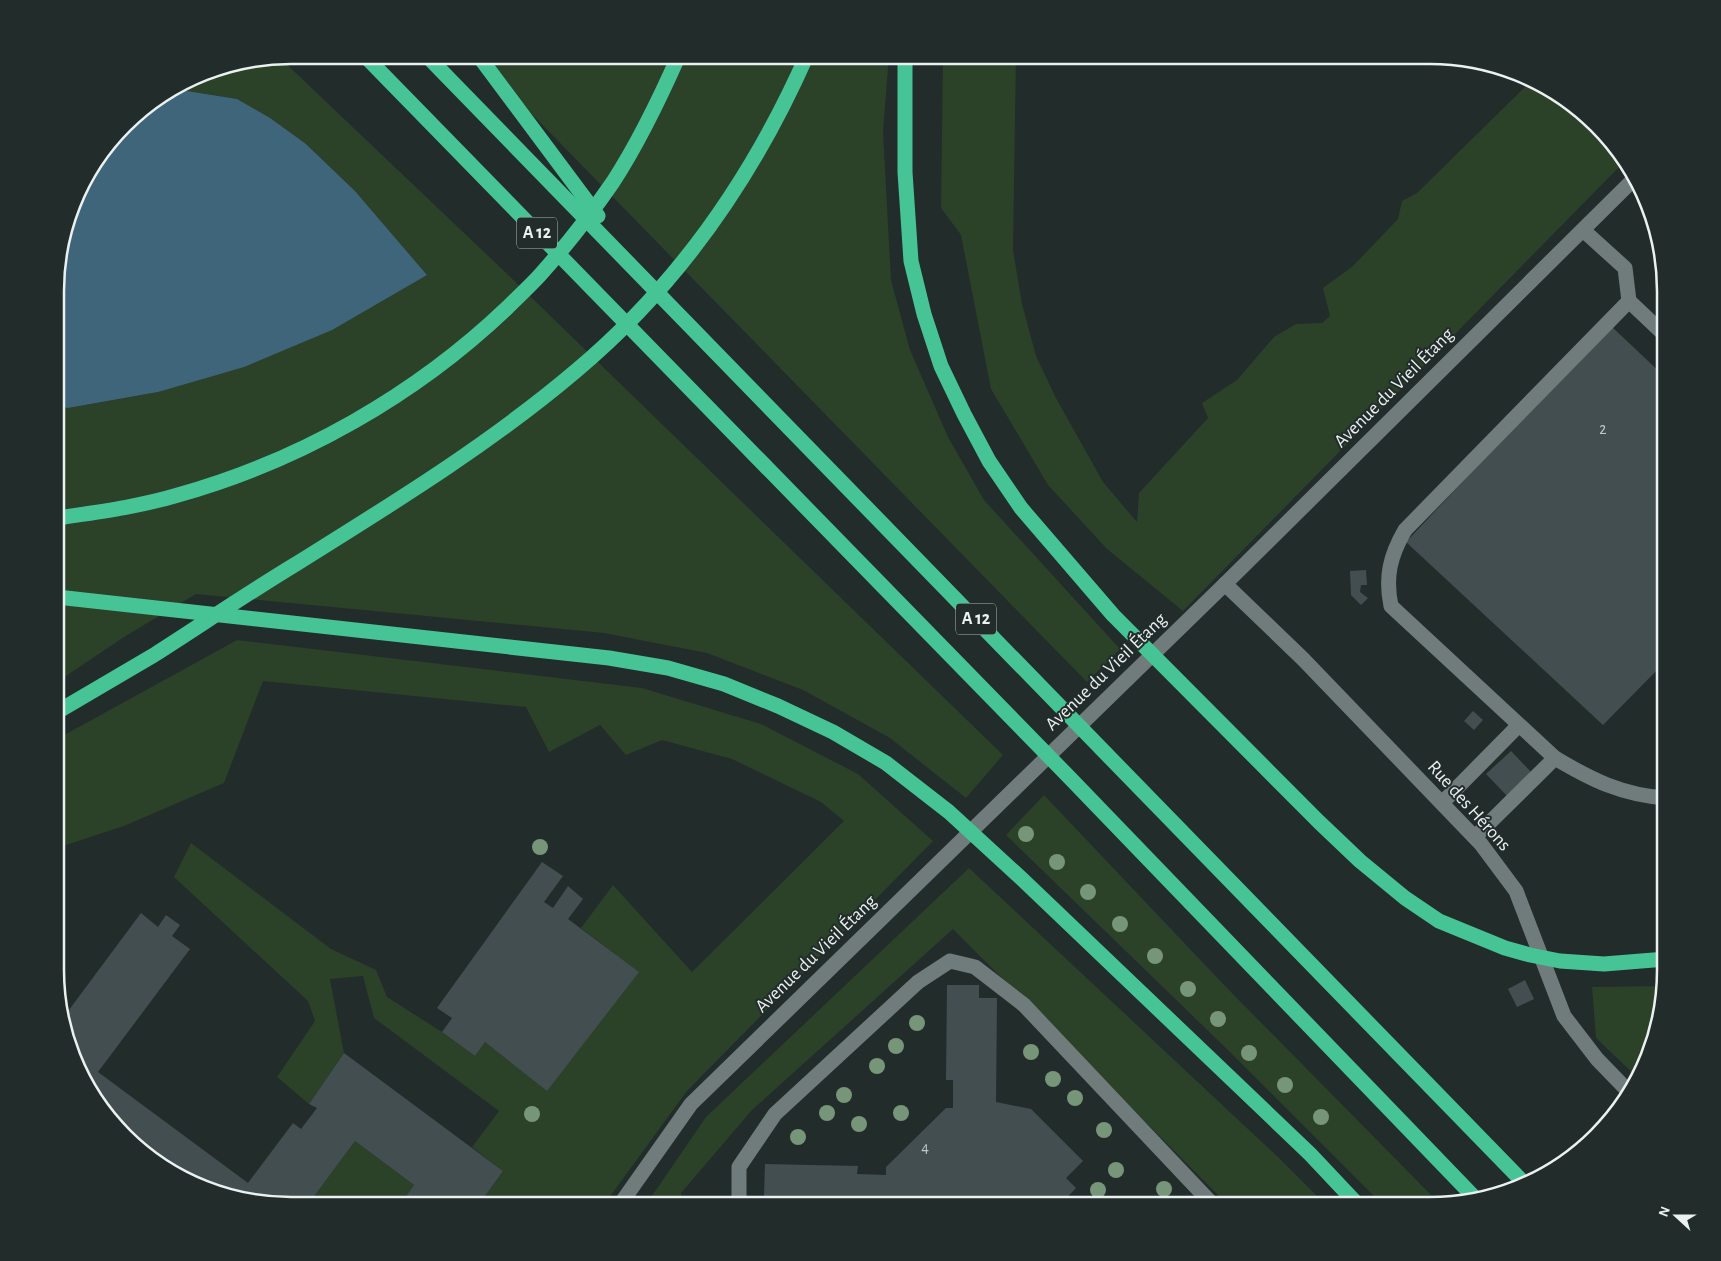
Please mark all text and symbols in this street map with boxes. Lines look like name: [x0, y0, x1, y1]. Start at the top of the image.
road number: A 12: [517, 218, 557, 248]
street label: Avenue du Vieil Étang: [1329, 323, 1458, 451]
house number: 2: [1599, 421, 1607, 437]
road number: A 12: [956, 604, 996, 634]
street label: Avenue du Vieil Étang: [1040, 608, 1171, 734]
street label: Rue des Hérons: [1424, 757, 1514, 855]
street label: Avenue du Vieil Étang: [750, 890, 881, 1016]
house number: 4: [921, 1139, 929, 1155]
north arrow: [1651, 1191, 1701, 1241]
text: N: [1657, 1205, 1673, 1219]

